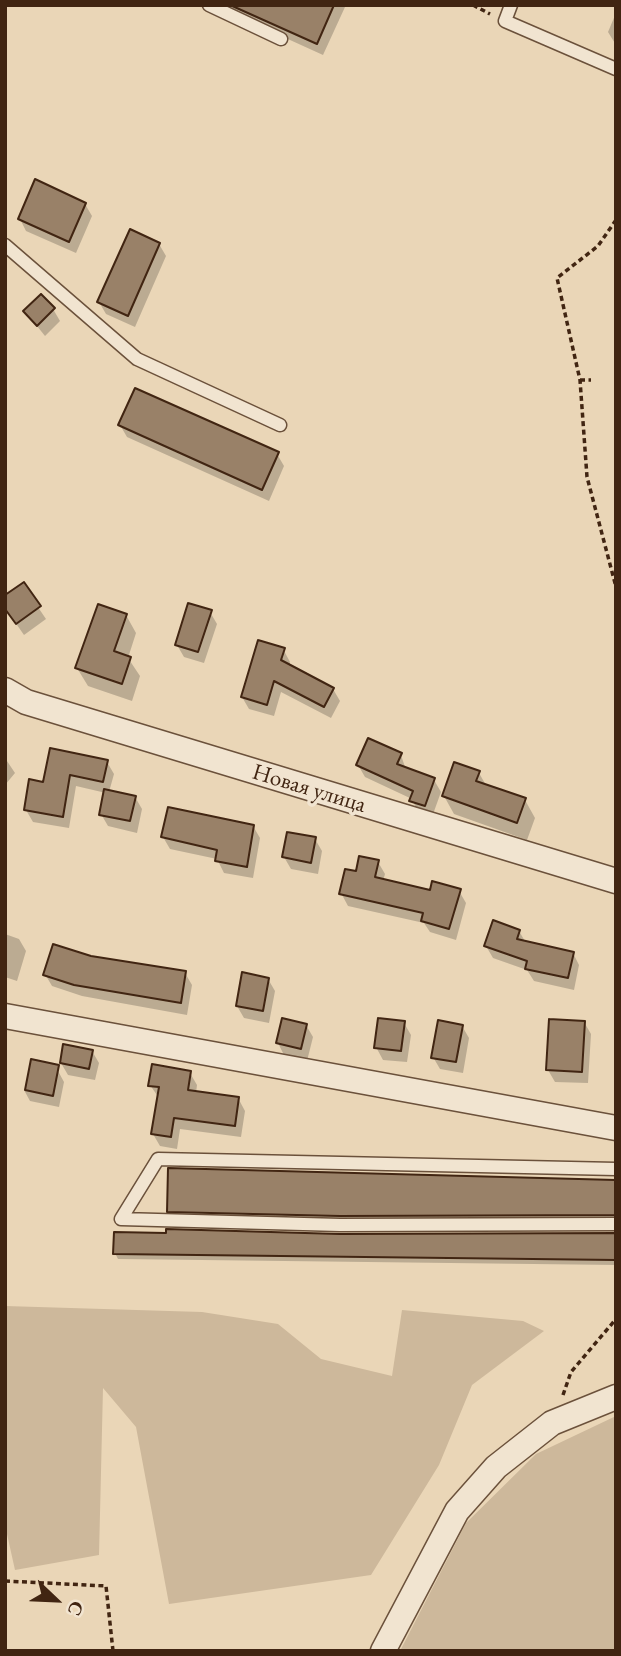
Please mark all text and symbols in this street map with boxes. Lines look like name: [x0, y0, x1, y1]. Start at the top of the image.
street label: Новая улица: [249, 759, 369, 819]
north arrow: [21, 1565, 91, 1635]
text: С: [62, 1597, 90, 1619]

